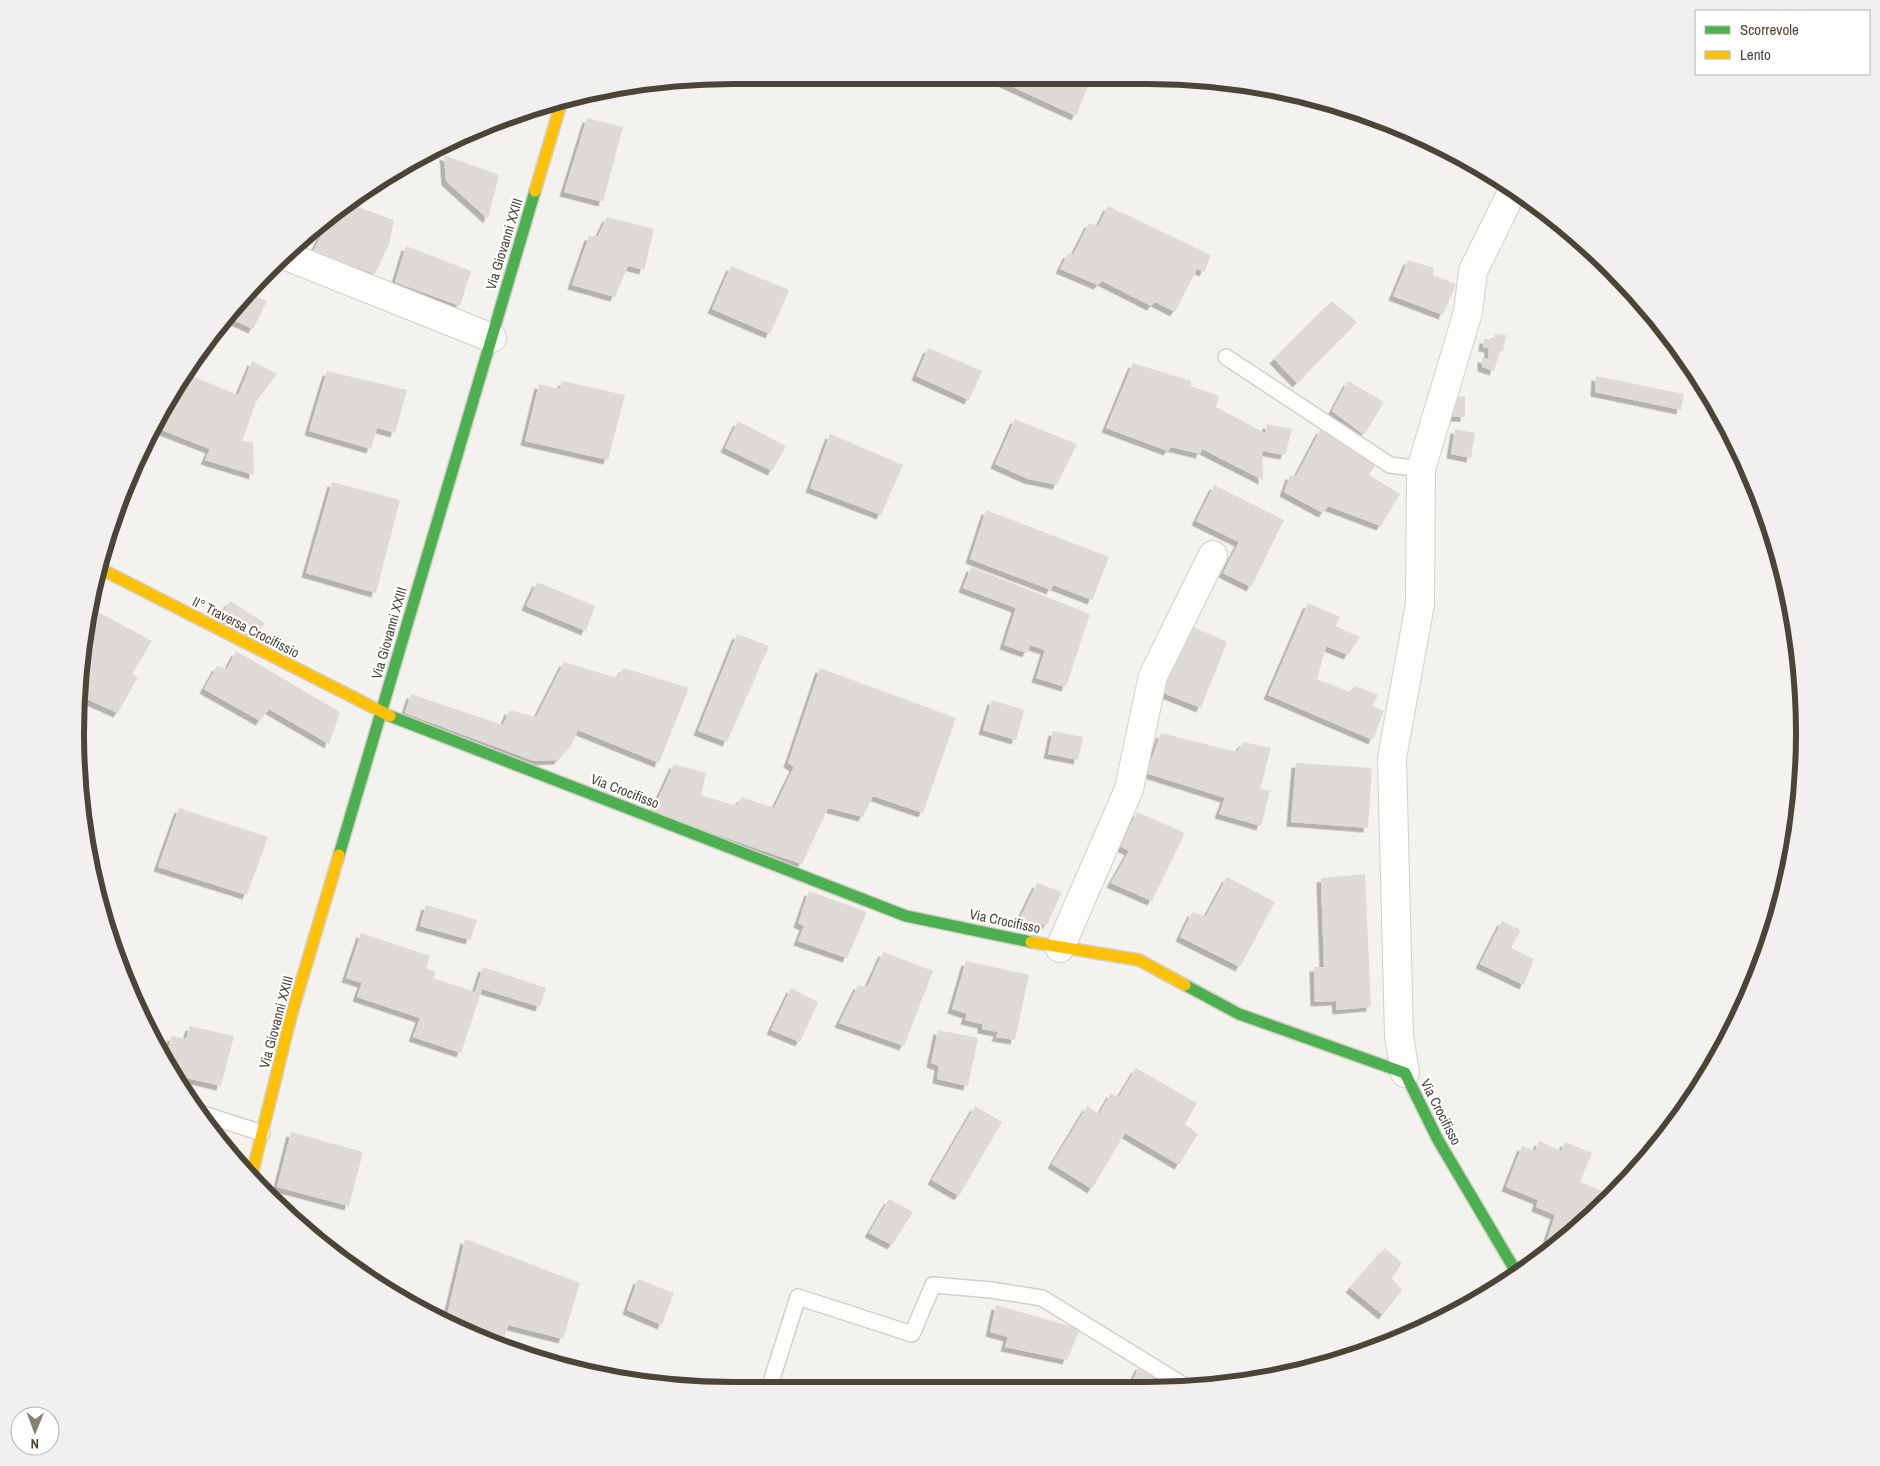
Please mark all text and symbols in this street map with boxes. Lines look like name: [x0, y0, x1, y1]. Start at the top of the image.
legend: [1695, 10, 1870, 75]
text: Scorrevole: [1740, 19, 1799, 40]
text: Lento: [1740, 44, 1771, 65]
street label: Via Giovanni XXIII: [482, 196, 526, 292]
street label: Via Giovanni XXIII: [367, 585, 411, 681]
street label: II° Traversa Crocifissio: [189, 592, 303, 662]
street label: Via Crocifisso: [588, 770, 662, 812]
street label: Via Crocifisso: [968, 905, 1042, 937]
street label: Via Giovanni XXIII: [255, 974, 297, 1070]
street label: Via Crocifisso: [1417, 1076, 1465, 1148]
north arrow: [10, 1406, 60, 1456]
text: N: [30, 1435, 39, 1453]

